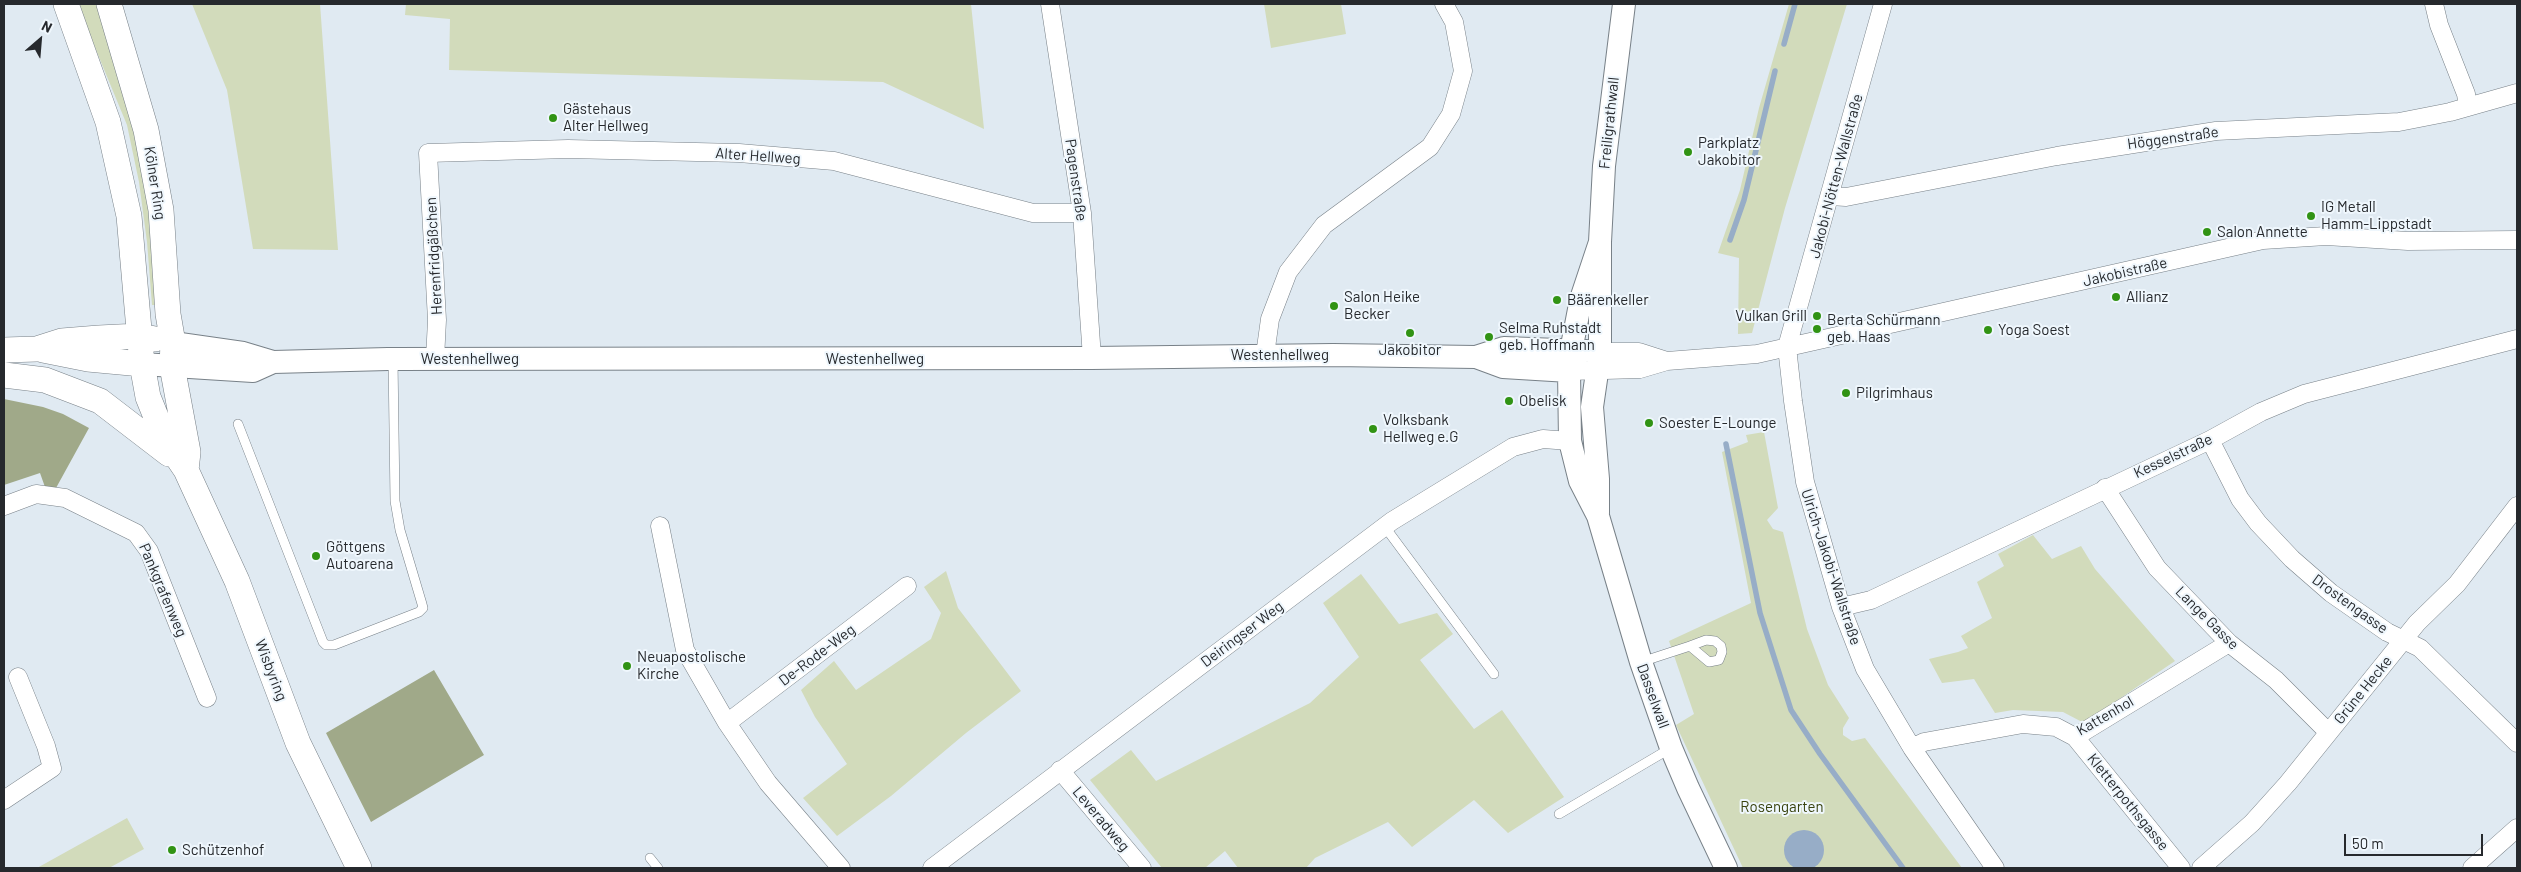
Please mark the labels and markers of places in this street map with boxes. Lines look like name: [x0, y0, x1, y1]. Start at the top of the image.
place label: Gästehaus Alter Hellweg: [563, 100, 649, 135]
marker: Gästehaus Alter Hellweg: [547, 112, 559, 124]
place label: Parkplatz Jakobitor: [1698, 134, 1761, 169]
marker: Parkplatz Jakobitor: [1682, 146, 1694, 158]
place label: IG Metall Hamm-Lippstadt: [2321, 198, 2432, 233]
marker: IG Metall Hamm-Lippstadt: [2305, 210, 2317, 222]
place label: Salon Annette: [2217, 223, 2308, 241]
marker: Salon Annette: [2201, 226, 2213, 238]
place label: Salon Heike Becker: [1344, 288, 1420, 323]
place label: Allianz: [2126, 288, 2168, 306]
place label: Bäärenkeller: [1567, 291, 1649, 309]
marker: Allianz: [2110, 291, 2122, 303]
marker: Bäärenkeller: [1551, 294, 1563, 306]
marker: Salon Heike Becker: [1328, 300, 1340, 312]
place label: Vulkan Grill: [1735, 307, 1807, 325]
marker: Vulkan Grill: [1811, 310, 1823, 322]
place label: Berta Schürmann geb. Haas: [1827, 311, 1941, 346]
place label: Selma Ruhstadt geb. Hoffmann: [1499, 319, 1602, 354]
place label: Yoga Soest: [1998, 321, 2070, 339]
marker: Berta Schürmann geb. Haas: [1811, 323, 1823, 335]
marker: Yoga Soest: [1982, 324, 1994, 336]
marker: Jakobitor: [1404, 327, 1416, 339]
marker: Selma Ruhstadt geb. Hoffmann: [1483, 331, 1495, 343]
place label: Jakobitor: [1379, 341, 1441, 359]
place label: Pilgrimhaus: [1856, 384, 1933, 402]
marker: Pilgrimhaus: [1840, 387, 1852, 399]
place label: Obelisk: [1519, 392, 1566, 410]
marker: Obelisk: [1503, 395, 1515, 407]
place label: Volksbank Hellweg e.G: [1383, 411, 1458, 446]
place label: Soester E-Lounge: [1659, 414, 1777, 432]
marker: Soester E-Lounge: [1643, 417, 1655, 429]
marker: Volksbank Hellweg e.G: [1367, 423, 1379, 435]
place label: Göttgens Autoarena: [326, 538, 393, 573]
marker: Göttgens Autoarena: [310, 550, 322, 562]
place label: Neuapostolische Kirche: [637, 648, 746, 683]
marker: Neuapostolische Kirche: [621, 660, 633, 672]
place label: Schützenhof: [182, 841, 264, 859]
marker: Schützenhof: [166, 844, 178, 856]

